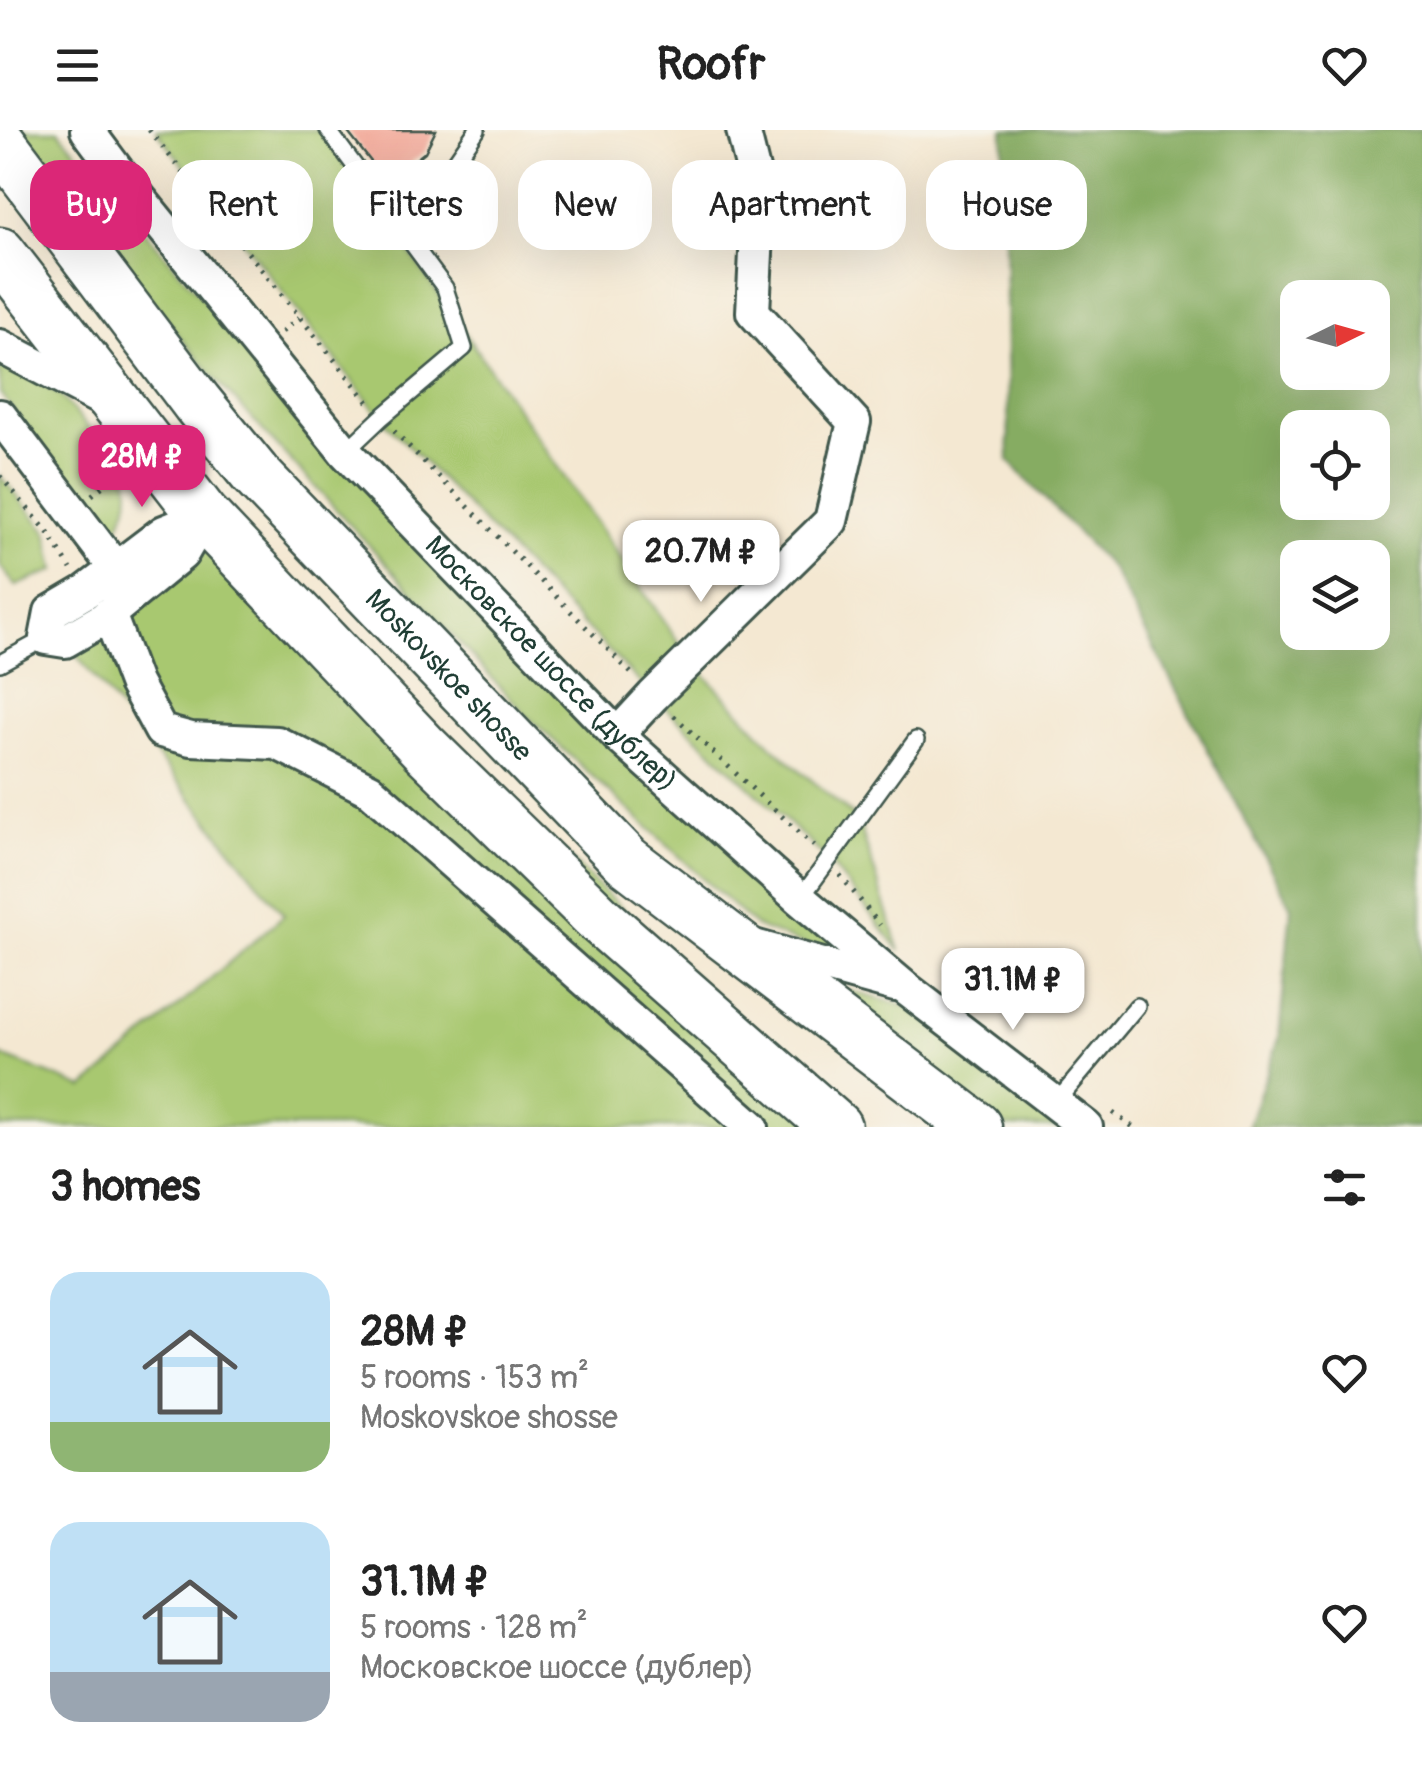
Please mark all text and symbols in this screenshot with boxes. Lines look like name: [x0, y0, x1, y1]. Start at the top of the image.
text: Roofr: [657, 37, 765, 93]
icon: menu: [50, 38, 105, 93]
icon: heart: [1317, 38, 1372, 93]
chip: Buy: [30, 160, 152, 250]
chip: Rent: [172, 160, 313, 250]
chip: Filters: [333, 160, 498, 250]
chip: New: [518, 160, 652, 250]
chip: Apartment: [672, 160, 906, 250]
chip: House: [926, 160, 1087, 250]
north arrow: [1280, 280, 1390, 390]
map controls: [1280, 280, 1390, 650]
button: locate: [1280, 410, 1390, 520]
pin: 28M ₽: [72, 425, 212, 510]
text: 28M ₽: [100, 437, 184, 477]
pin: 20.7M ₽: [609, 520, 793, 605]
street label: Московское шоссе (дублер): [418, 528, 685, 798]
text: 20.7M ₽: [645, 532, 757, 572]
button: layers: [1280, 540, 1390, 650]
street label: Moskovskoe shosse: [358, 582, 540, 769]
pin: 31.1M ₽: [921, 948, 1105, 1033]
text: 31.1M ₽: [963, 960, 1063, 1000]
icon: filters: [1317, 1160, 1372, 1215]
text: 3 homes: [50, 1161, 200, 1213]
text: 28M ₽: [360, 1306, 469, 1358]
icon: home: [130, 1312, 250, 1432]
icon: heart: [1317, 1345, 1372, 1400]
text: 5 rooms · 153 m²: [360, 1358, 589, 1398]
text: Moskovskoe shosse: [360, 1398, 618, 1438]
text: 31.1M ₽: [360, 1556, 490, 1608]
icon: home: [130, 1562, 250, 1682]
icon: heart: [1317, 1595, 1372, 1650]
text: 5 rooms · 128 m²: [360, 1608, 588, 1648]
text: Московское шоссе (дублер): [360, 1648, 754, 1688]

